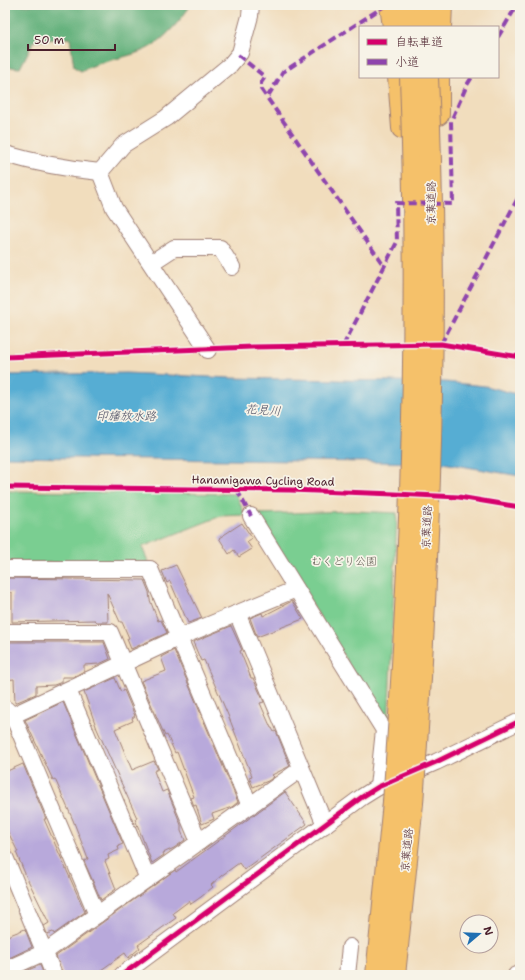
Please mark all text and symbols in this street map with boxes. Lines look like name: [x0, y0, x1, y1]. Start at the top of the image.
scale bar: [28, 26, 115, 52]
legend: [359, 26, 499, 78]
text: 50 m: [34, 32, 64, 48]
text: 自転車道: [395, 34, 443, 50]
text: 小道: [395, 54, 419, 70]
street label: 京葉道路: [424, 181, 439, 225]
water label: 花見川: [244, 401, 282, 419]
water label: 印旛放水路: [96, 408, 157, 424]
street label: Hanamigawa Cycling Road: [191, 472, 335, 490]
street label: 京葉道路: [419, 505, 435, 549]
park label: むくどり公園: [311, 554, 377, 569]
street label: 京葉道路: [398, 827, 416, 873]
north arrow: [459, 914, 499, 954]
text: N: [479, 924, 497, 938]

